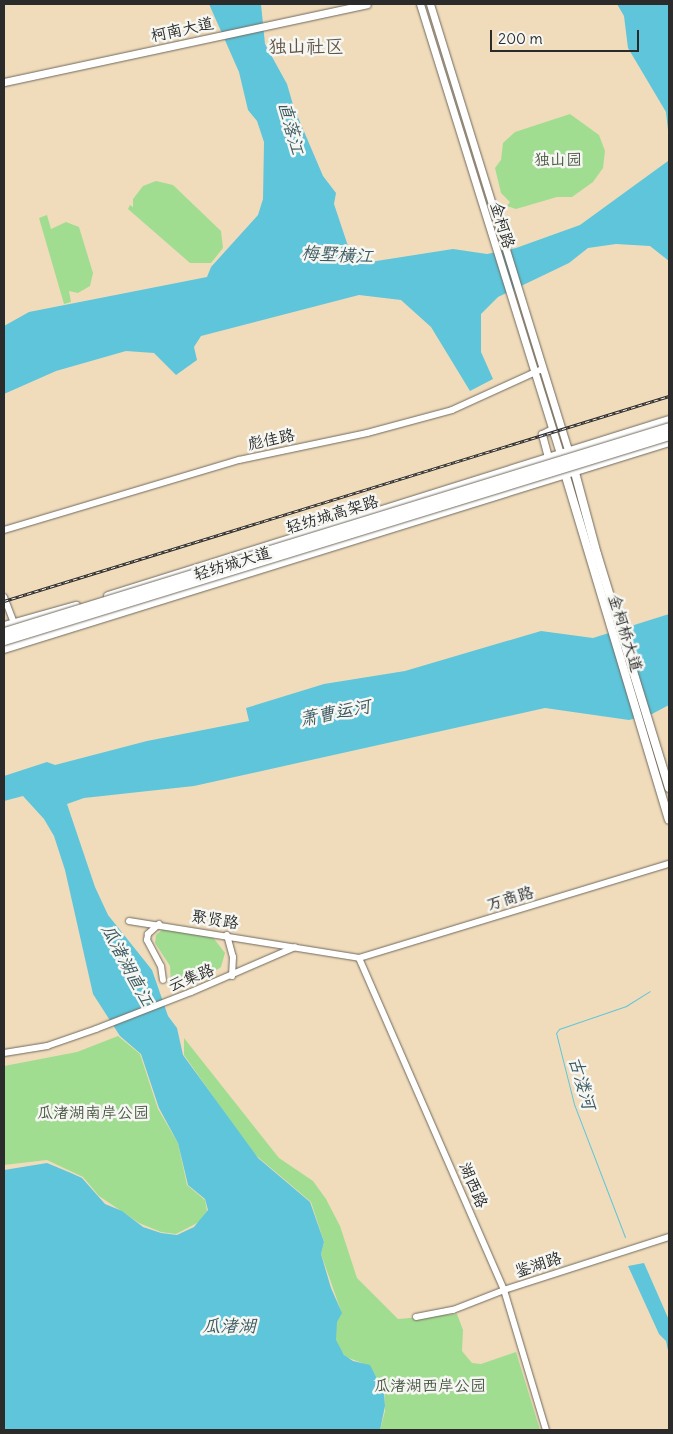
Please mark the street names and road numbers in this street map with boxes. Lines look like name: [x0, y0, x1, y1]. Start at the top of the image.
street label: 柯南大道: [149, 13, 215, 45]
street label: 金柯路: [487, 199, 519, 251]
street label: 彪佳路: [246, 425, 296, 453]
street label: 轻纺城高架路: [283, 491, 381, 537]
street label: 轻纺城大道: [191, 542, 273, 584]
street label: 金柯桥大道: [605, 592, 647, 674]
street label: 万商路: [484, 882, 536, 914]
street label: 聚贤路: [190, 906, 240, 932]
street label: 云集路: [165, 959, 217, 995]
street label: 湖西路: [456, 1159, 492, 1211]
street label: 鉴湖路: [512, 1247, 564, 1281]

